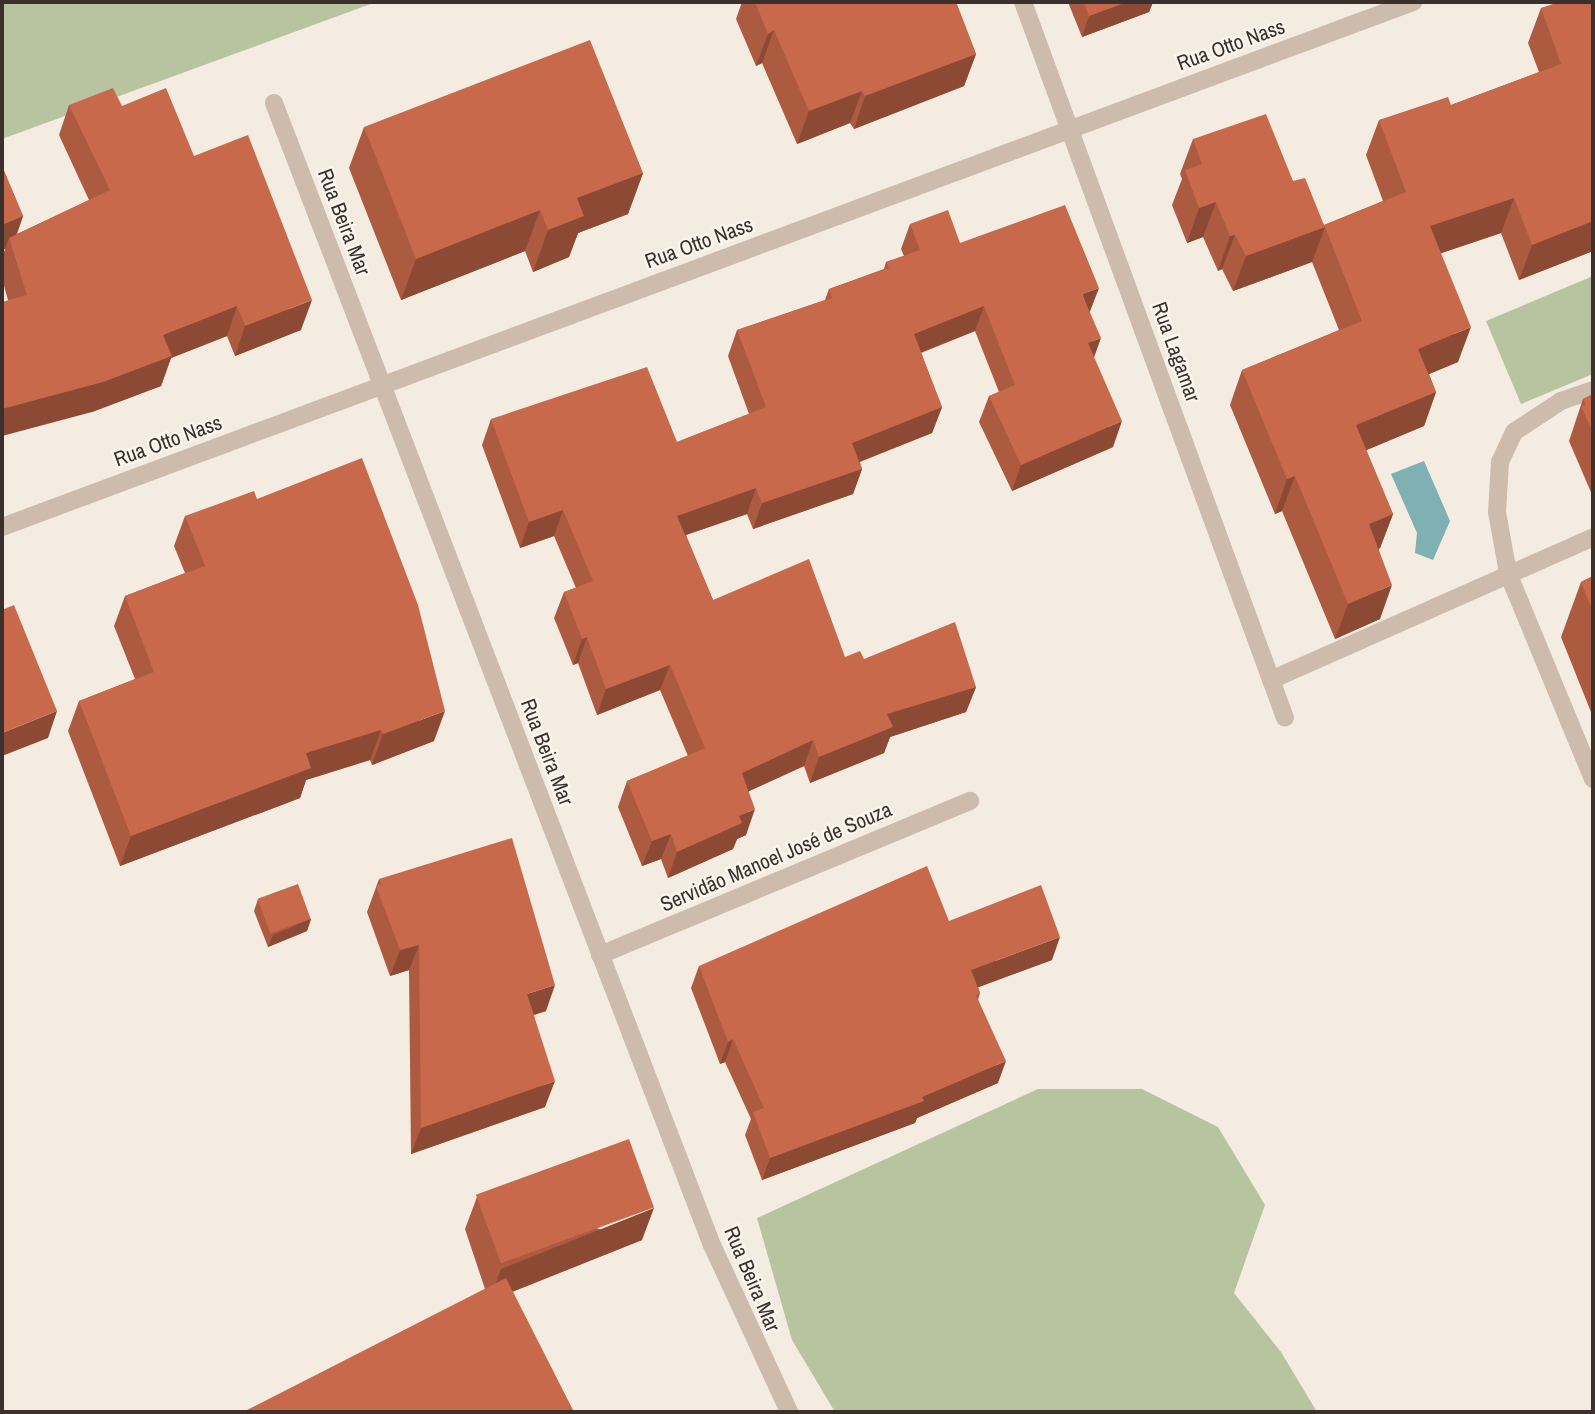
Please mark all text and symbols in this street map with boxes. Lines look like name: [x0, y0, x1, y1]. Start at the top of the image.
street label: Rua Otto Nass: [1174, 14, 1288, 76]
street label: Rua Beira Mar: [312, 165, 376, 279]
street label: Rua Otto Nass: [642, 212, 756, 274]
street label: Rua Lagamar: [1146, 299, 1206, 405]
street label: Rua Otto Nass: [111, 410, 225, 472]
street label: Rua Beira Mar: [515, 695, 579, 809]
street label: Servidão Manoel José de Souza: [657, 797, 895, 917]
street label: Rua Beira Mar: [719, 1223, 785, 1335]

